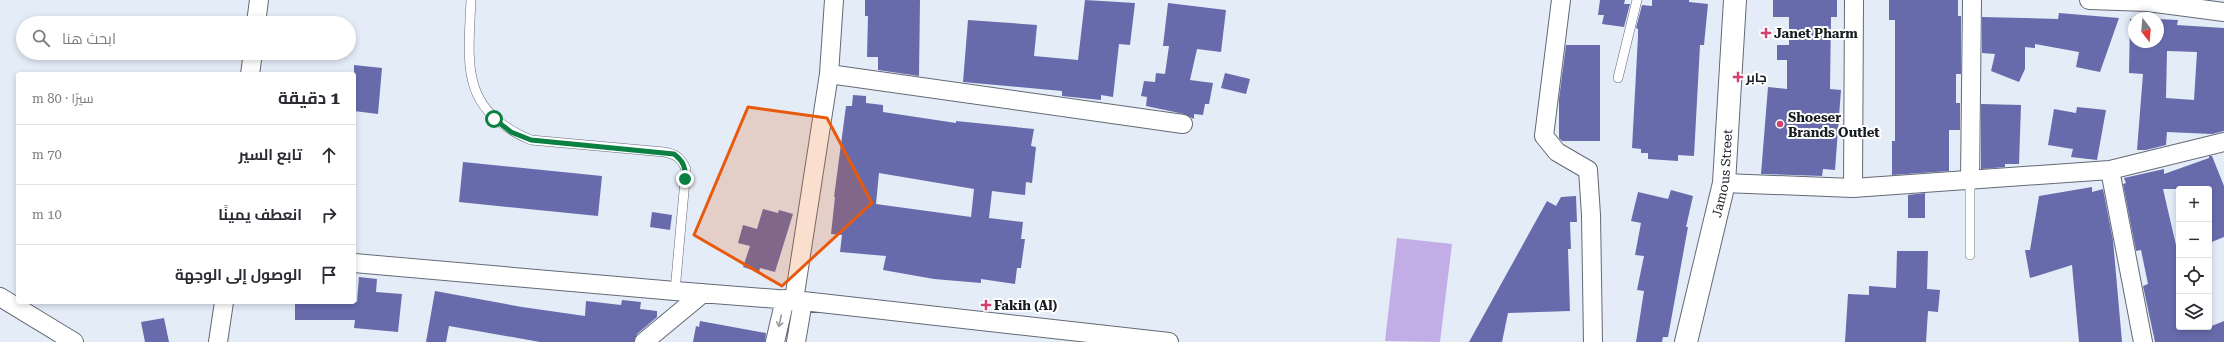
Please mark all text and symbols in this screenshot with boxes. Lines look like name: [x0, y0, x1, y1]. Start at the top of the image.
north arrow: [2128, 12, 2164, 48]
search box: [16, 16, 356, 60]
place label: Janet Pharm: [1774, 26, 1858, 41]
icon: search: [30, 27, 52, 49]
marker: Janet Pharm: [1761, 28, 1771, 38]
text: ابحث هنا: [62, 30, 116, 48]
place label: جابر: [1745, 70, 1767, 85]
marker: جابر: [1733, 72, 1743, 82]
text: 1 دقيقة: [278, 88, 340, 108]
text: سيرًا · 80 m: [32, 91, 94, 106]
route start: [485, 110, 503, 128]
place label: Shoeser Brands Outlet: [1788, 110, 1880, 140]
marker: Shoeser Brands Outlet: [1775, 119, 1785, 129]
street label: Jamous Street: [1709, 129, 1735, 219]
icon: ahead: [318, 144, 340, 166]
text: تابع السير: [239, 146, 302, 164]
text: 70 m: [32, 147, 62, 162]
route end: [676, 170, 694, 188]
map controls: [2176, 186, 2212, 330]
button: +: [2176, 186, 2212, 222]
icon: right: [318, 204, 340, 226]
text: انعطف يمينًا: [218, 206, 302, 224]
text: 10 m: [32, 207, 62, 222]
button: −: [2176, 222, 2212, 258]
button: locate: [2176, 258, 2212, 294]
icon: arrive: [318, 264, 340, 286]
text: الوصول إلى الوجهة: [175, 266, 302, 284]
button: layers: [2176, 294, 2212, 330]
place label: Fakih (Al): [994, 298, 1057, 313]
marker: Fakih (Al): [981, 300, 991, 310]
one-way arrow: [776, 314, 784, 327]

